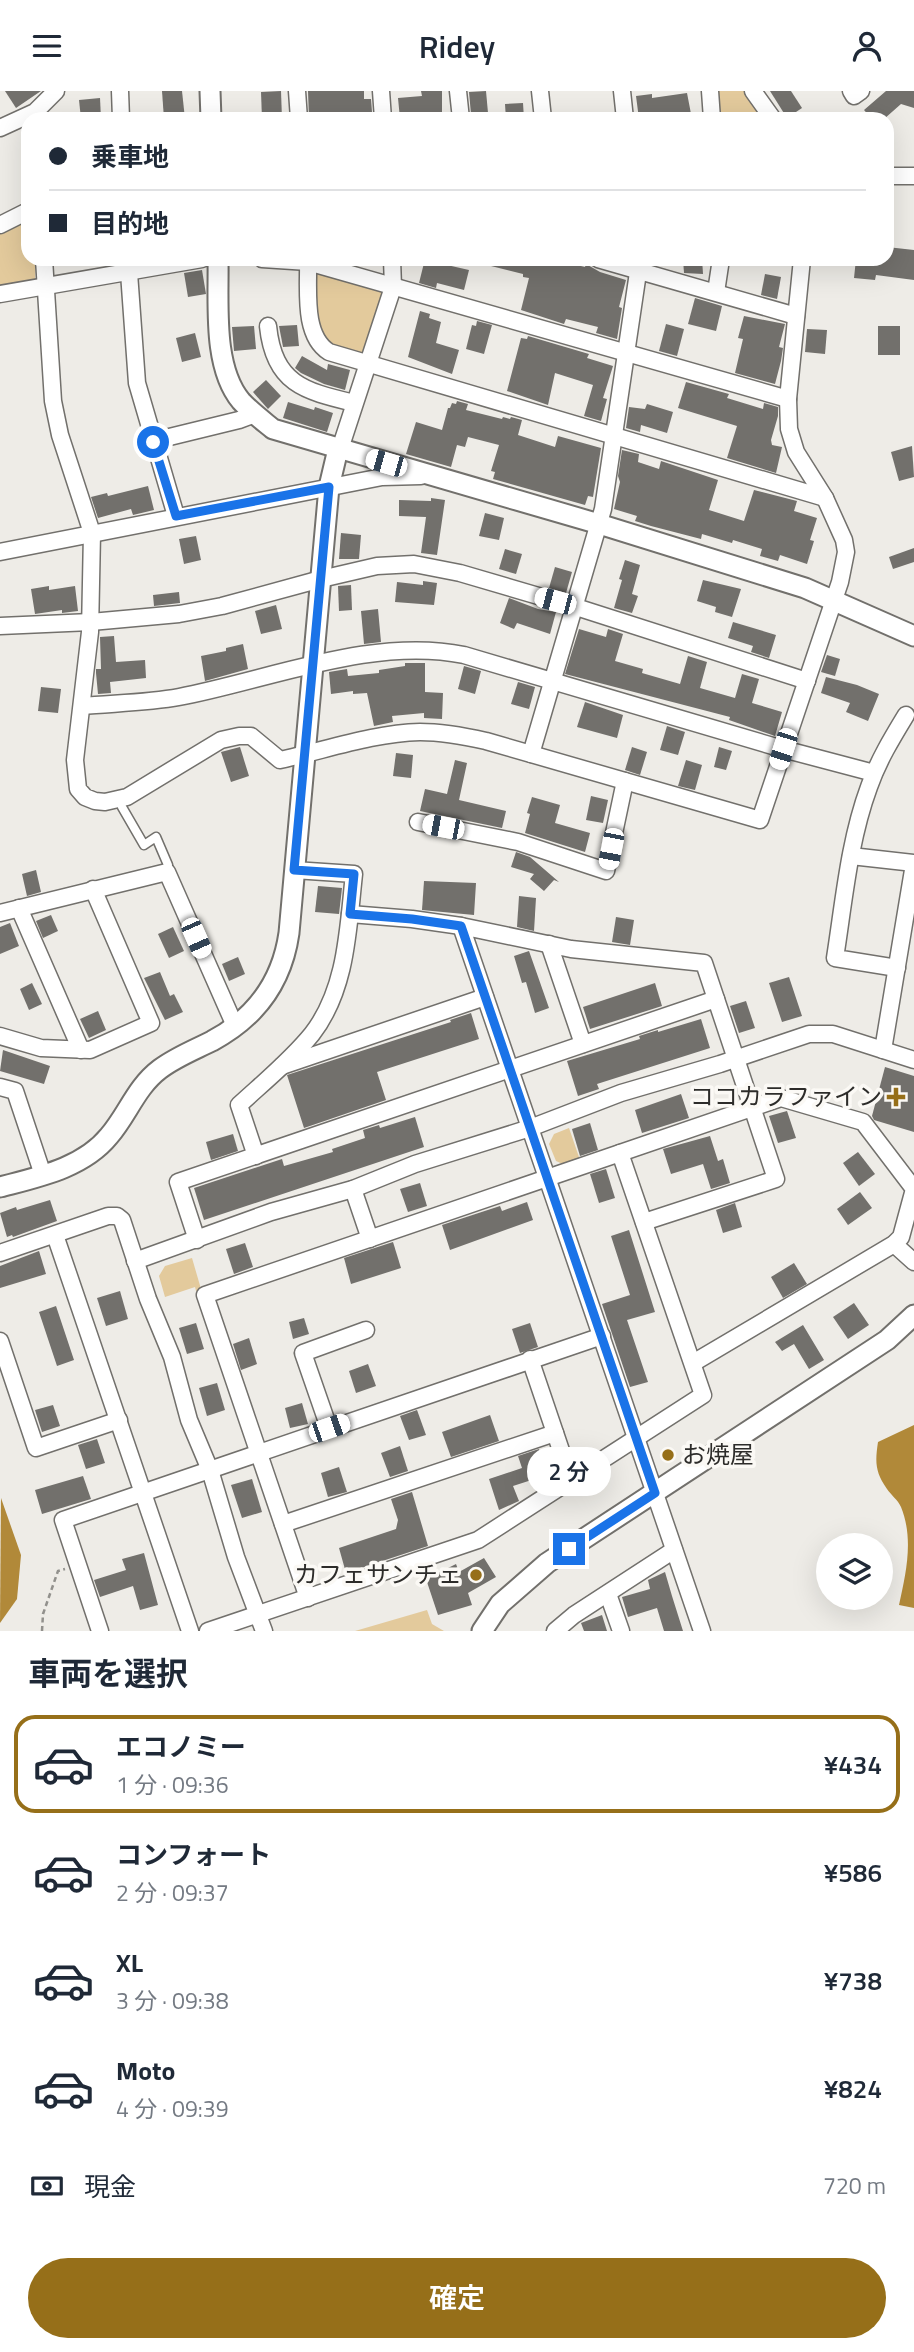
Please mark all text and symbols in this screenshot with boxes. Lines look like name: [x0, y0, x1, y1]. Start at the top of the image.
text: Ridey: [419, 22, 495, 70]
icon: menu: [28, 27, 66, 65]
icon: person: [848, 27, 886, 65]
text: 乗車地: [91, 137, 169, 176]
text: 目的地: [91, 204, 169, 243]
route start: [137, 426, 169, 458]
car: [363, 447, 410, 479]
car: [532, 585, 579, 617]
car: [767, 726, 800, 772]
car: [421, 813, 466, 841]
car: [597, 826, 626, 872]
car: [178, 915, 215, 961]
place label: ココカラファイン: [690, 1078, 882, 1114]
marker: ココカラファイン: [888, 1089, 904, 1105]
car: [306, 1411, 353, 1445]
place label: お焼屋: [682, 1436, 754, 1472]
callout: 2 分: [527, 1447, 611, 1497]
marker: お焼屋: [660, 1447, 676, 1463]
text: 2 分: [549, 1454, 589, 1489]
route end: [553, 1533, 585, 1565]
map controls: [816, 1533, 893, 1610]
button: layers: [816, 1533, 893, 1610]
place label: カフェサンチェ: [294, 1556, 462, 1592]
marker: カフェサンチェ: [468, 1567, 484, 1583]
text: 車両を選択: [28, 1649, 188, 1697]
text: エコノミー: [116, 1727, 246, 1766]
icon: car: [32, 1733, 95, 1796]
text: ¥434: [824, 1745, 882, 1784]
text: 1 分 · 09:36: [116, 1767, 229, 1802]
text: コンフォート: [116, 1835, 271, 1874]
icon: car: [32, 1841, 95, 1904]
text: ¥586: [824, 1853, 882, 1892]
text: 2 分 · 09:37: [116, 1875, 229, 1910]
text: XL: [116, 1943, 143, 1982]
icon: car: [32, 1949, 95, 2012]
text: ¥738: [824, 1961, 882, 2000]
text: 3 分 · 09:38: [116, 1983, 229, 2018]
text: Moto: [116, 2051, 175, 2090]
icon: car: [32, 2057, 95, 2120]
text: ¥824: [824, 2069, 882, 2108]
text: 4 分 · 09:39: [116, 2091, 229, 2126]
icon: cash: [28, 2167, 66, 2205]
text: 現金: [84, 2167, 136, 2206]
text: 720 m: [823, 2168, 886, 2203]
button: 確定: [28, 2258, 886, 2338]

